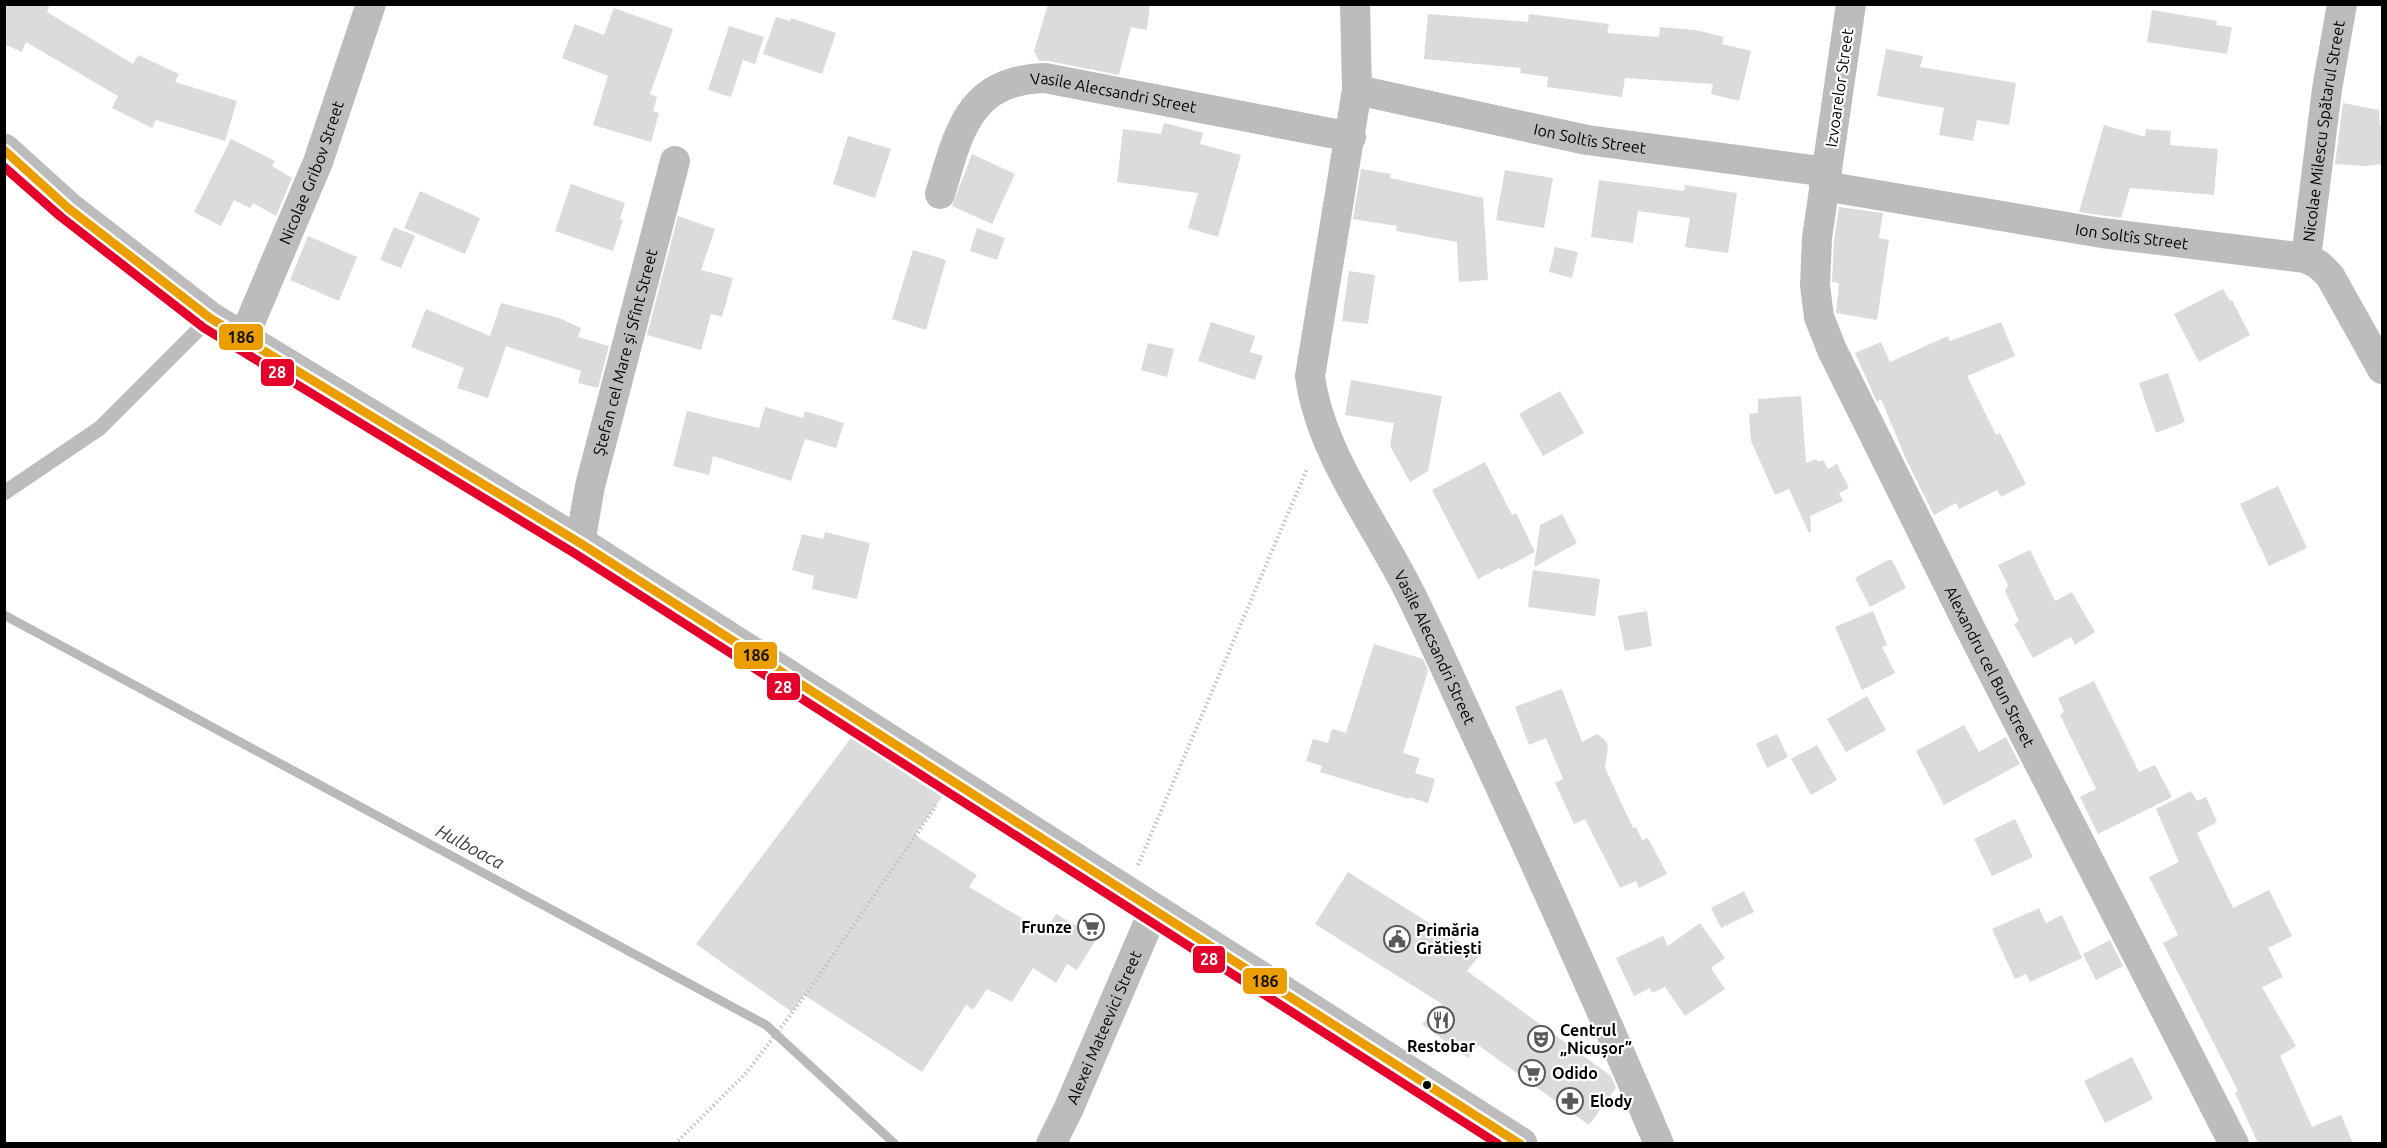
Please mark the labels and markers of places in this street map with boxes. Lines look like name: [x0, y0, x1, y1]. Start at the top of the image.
supermarket icon: Frunze: [1076, 912, 1106, 942]
place label: Frunze: [1021, 918, 1072, 936]
place label: Primăria Grătiești: [1416, 921, 1482, 958]
public building icon: Primăria Grătiești: [1382, 924, 1412, 954]
restaurant icon: Restobar: [1426, 1005, 1456, 1035]
place label: Centrul „Nicușor”: [1560, 1021, 1632, 1058]
theatre icon: Centrul „Nicușor”: [1526, 1024, 1556, 1054]
place label: Restobar: [1407, 1037, 1475, 1055]
supermarket icon: Odido: [1517, 1058, 1547, 1088]
place label: Odido: [1552, 1064, 1598, 1082]
unlabelled marker: [1421, 1079, 1433, 1091]
pharmacy icon: Elody: [1555, 1086, 1585, 1116]
place label: Elody: [1590, 1092, 1633, 1110]

